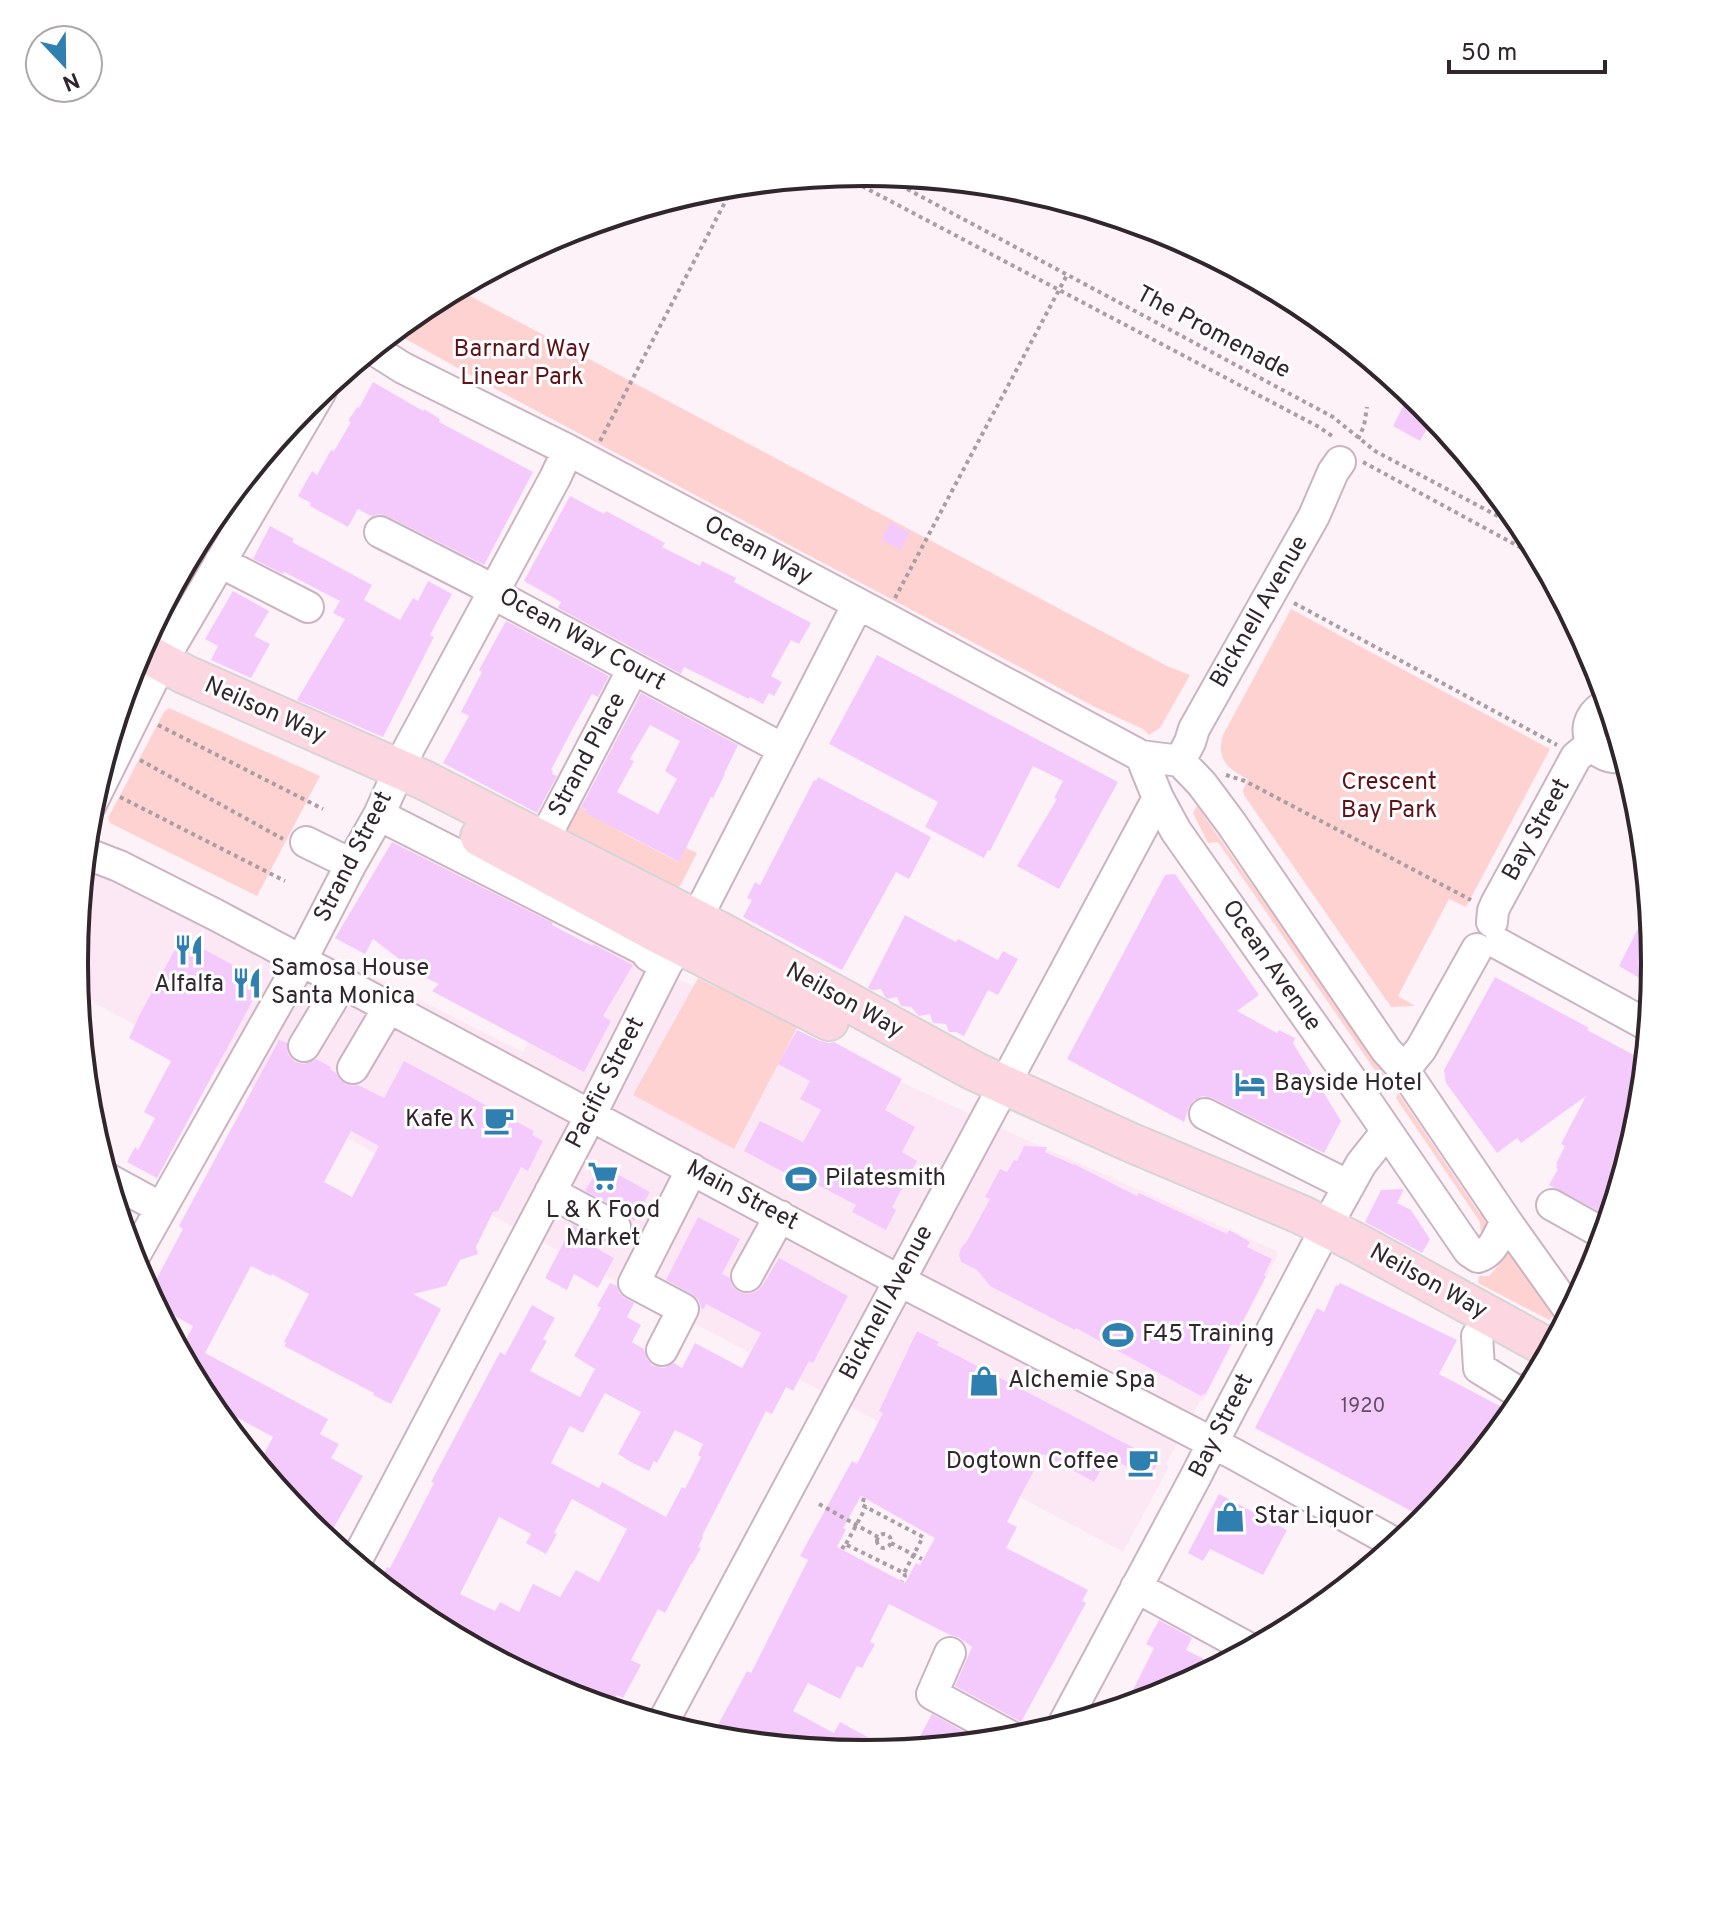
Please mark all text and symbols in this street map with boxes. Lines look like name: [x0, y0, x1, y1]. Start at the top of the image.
north arrow: [24, 24, 104, 104]
scale bar: [1449, 24, 1605, 74]
text: 50 m: [1461, 39, 1517, 69]
text: N: [58, 65, 83, 96]
street label: The Promenade: [1131, 280, 1295, 386]
park label: Barnard Way Linear Park: [454, 335, 590, 393]
street label: Ocean Way: [699, 510, 817, 592]
street label: Bicknell Avenue: [1204, 530, 1316, 694]
street label: Ocean Way Court: [493, 582, 671, 698]
street label: Neilson Way: [199, 671, 331, 751]
street label: Strand Place: [543, 688, 633, 822]
park label: Crescent Bay Park: [1341, 768, 1437, 826]
street label: Bay Street: [1497, 773, 1577, 887]
street label: Strand Street: [308, 786, 400, 928]
street label: Ocean Avenue: [1215, 894, 1327, 1038]
restaurant icon: Alfalfa: [172, 933, 206, 967]
place label: Samosa House Santa Monica: [271, 954, 429, 1012]
street label: Neilson Way: [780, 956, 908, 1046]
restaurant icon: Samosa House Santa Monica: [230, 966, 264, 1000]
place label: Alfalfa: [154, 970, 224, 1000]
street label: Pacific Street: [560, 1012, 652, 1154]
hotel icon: Bayside Hotel: [1233, 1067, 1267, 1101]
place label: Bayside Hotel: [1274, 1069, 1422, 1099]
cafe icon: Kafe K: [482, 1103, 516, 1137]
place label: Kafe K: [405, 1105, 475, 1135]
street label: Main Street: [681, 1154, 803, 1238]
supermarket icon: L & K Food Market: [586, 1159, 620, 1193]
sports icon: Pilatesmith: [784, 1162, 818, 1196]
place label: Pilatesmith: [825, 1164, 946, 1194]
place label: L & K Food Market: [546, 1196, 660, 1254]
street label: Bicknell Avenue: [834, 1220, 940, 1386]
street label: Neilson Way: [1364, 1237, 1492, 1327]
sports icon: F45 Training: [1101, 1318, 1135, 1352]
place label: F45 Training: [1142, 1320, 1274, 1350]
shop icon: Alchemie Spa: [967, 1364, 1001, 1398]
place label: Alchemie Spa: [1008, 1366, 1155, 1396]
street label: Bay Street: [1183, 1369, 1261, 1483]
house number: 1920: [1341, 1394, 1385, 1420]
cafe icon: Dogtown Coffee: [1126, 1445, 1160, 1479]
place label: Dogtown Coffee: [946, 1447, 1119, 1477]
shop icon: Star Liquor: [1213, 1500, 1247, 1534]
place label: Star Liquor: [1254, 1502, 1374, 1532]

